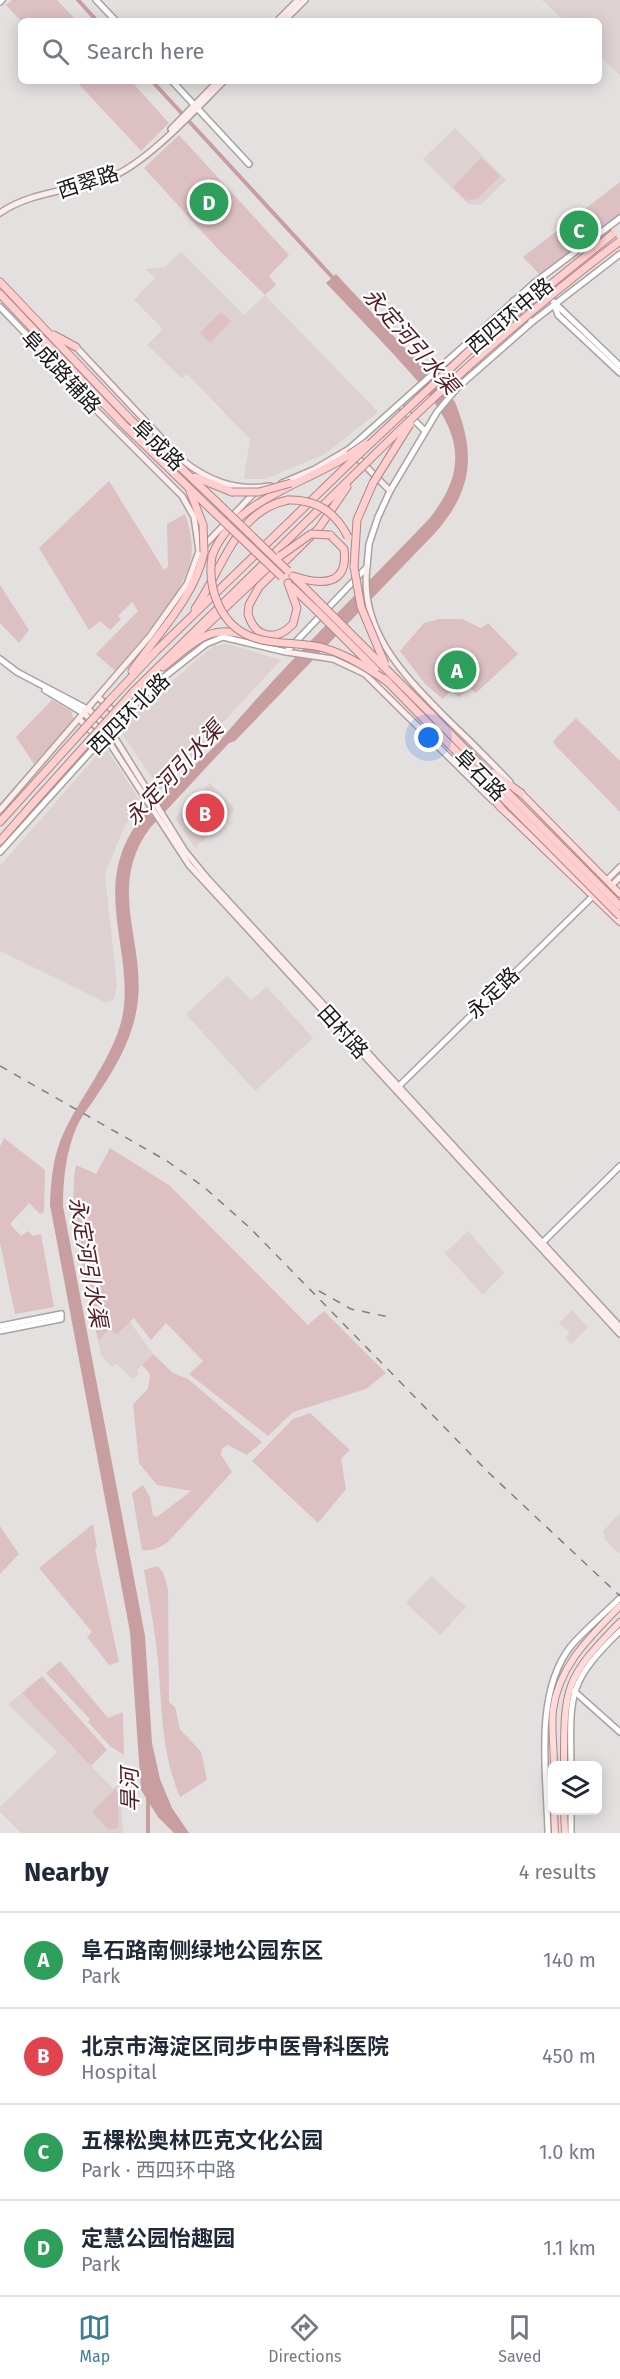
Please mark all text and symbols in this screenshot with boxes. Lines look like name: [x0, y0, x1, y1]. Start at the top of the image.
search box: [18, 18, 602, 84]
icon: search: [39, 35, 72, 68]
text: Search here: [87, 38, 205, 65]
street label: 西翠路: [54, 160, 122, 204]
pin: D: [190, 180, 228, 224]
pin: C: [560, 208, 598, 252]
street label: 西四环中路: [461, 272, 559, 360]
water label: 永定河引水渠: [358, 282, 466, 402]
street label: 阜成路辅路: [16, 325, 106, 419]
street label: 阜成路: [126, 414, 190, 476]
pin: A: [438, 648, 476, 692]
street label: 西四环北路: [83, 668, 175, 760]
water label: 永定河引水渠: [119, 713, 231, 830]
your location: [414, 723, 443, 752]
street label: 阜石路: [449, 744, 511, 806]
pin: B: [186, 790, 224, 836]
street label: 永定路: [461, 962, 525, 1024]
street label: 田村路: [312, 1000, 374, 1064]
water label: 永定河引水渠: [63, 1195, 113, 1332]
map controls: [548, 1761, 602, 1815]
button: layers: [548, 1761, 602, 1815]
water label: 旱河: [116, 1764, 144, 1812]
text: Nearby: [24, 1857, 109, 1888]
text: 4 results: [519, 1860, 596, 1884]
text: 阜石路南侧绿地公园东区: [81, 1937, 323, 1964]
text: A: [38, 1948, 49, 1972]
text: 140 m: [543, 1948, 596, 1972]
text: Park: [81, 1964, 120, 1988]
text: 北京市海淀区同步中医骨科医院: [81, 2033, 389, 2060]
text: B: [37, 2044, 50, 2068]
text: 450 m: [542, 2044, 596, 2068]
text: Hospital: [81, 2060, 157, 2084]
text: 五棵松奥林匹克文化公园: [81, 2127, 323, 2154]
text: C: [38, 2140, 49, 2164]
text: 1.0 km: [539, 2140, 596, 2164]
text: Park · 西四环中路: [81, 2158, 236, 2182]
text: 定慧公园怡趣园: [81, 2225, 235, 2252]
text: D: [37, 2236, 50, 2260]
text: 1.1 km: [543, 2236, 596, 2260]
text: Park: [81, 2252, 120, 2276]
tab: Map: [78, 2311, 111, 2366]
tab: Directions: [268, 2311, 342, 2366]
tab: Saved: [498, 2311, 542, 2366]

